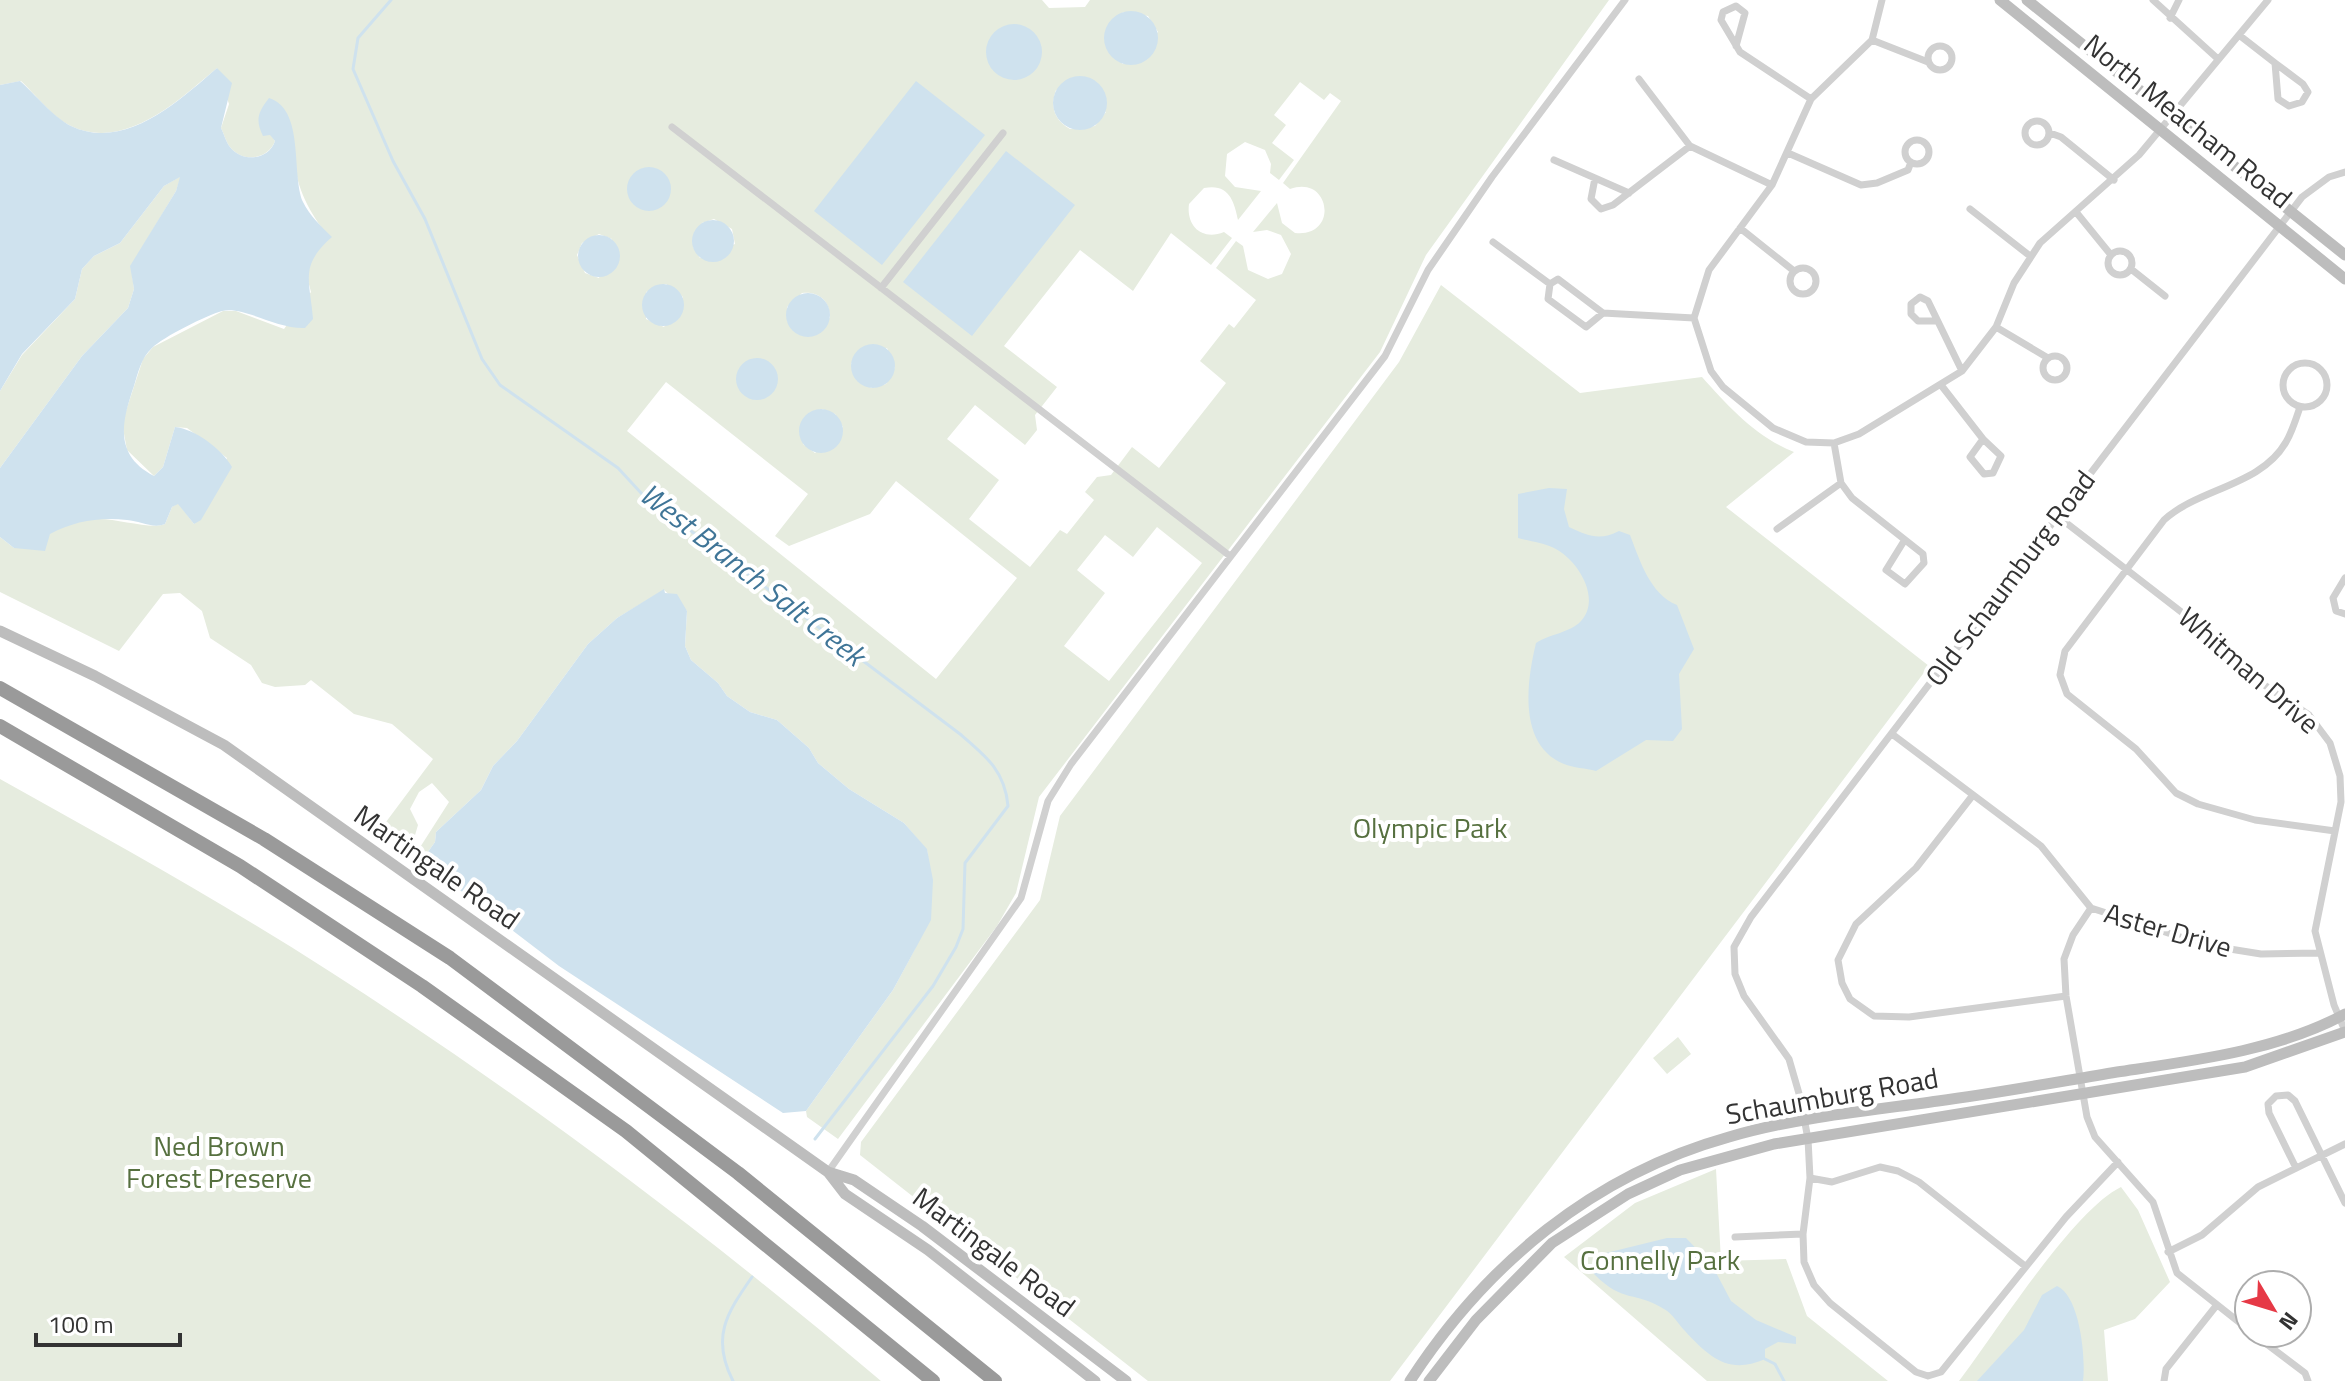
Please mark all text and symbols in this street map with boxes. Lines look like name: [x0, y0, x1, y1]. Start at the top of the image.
street label: North Meacham Road: [2075, 23, 2302, 218]
street label: Old Schaumburg Road: [1914, 461, 2105, 695]
water label: West Branch Salt Creek: [630, 471, 878, 679]
street label: Whitman Drive: [2169, 596, 2330, 743]
street label: Martingale Road: [345, 793, 529, 940]
park label: Olympic Park: [1353, 806, 1507, 849]
street label: Aster Drive: [2099, 891, 2237, 968]
street label: Schaumburg Road: [1722, 1056, 1942, 1135]
park label: Ned Brown Forest Preserve: [126, 1124, 312, 1199]
street label: Martingale Road: [904, 1176, 1085, 1327]
park label: Connelly Park: [1580, 1238, 1740, 1281]
north arrow: [2233, 1269, 2313, 1349]
scale bar: [36, 1297, 180, 1347]
text: N: [2271, 1305, 2307, 1338]
text: 100 m: [48, 1306, 114, 1342]

